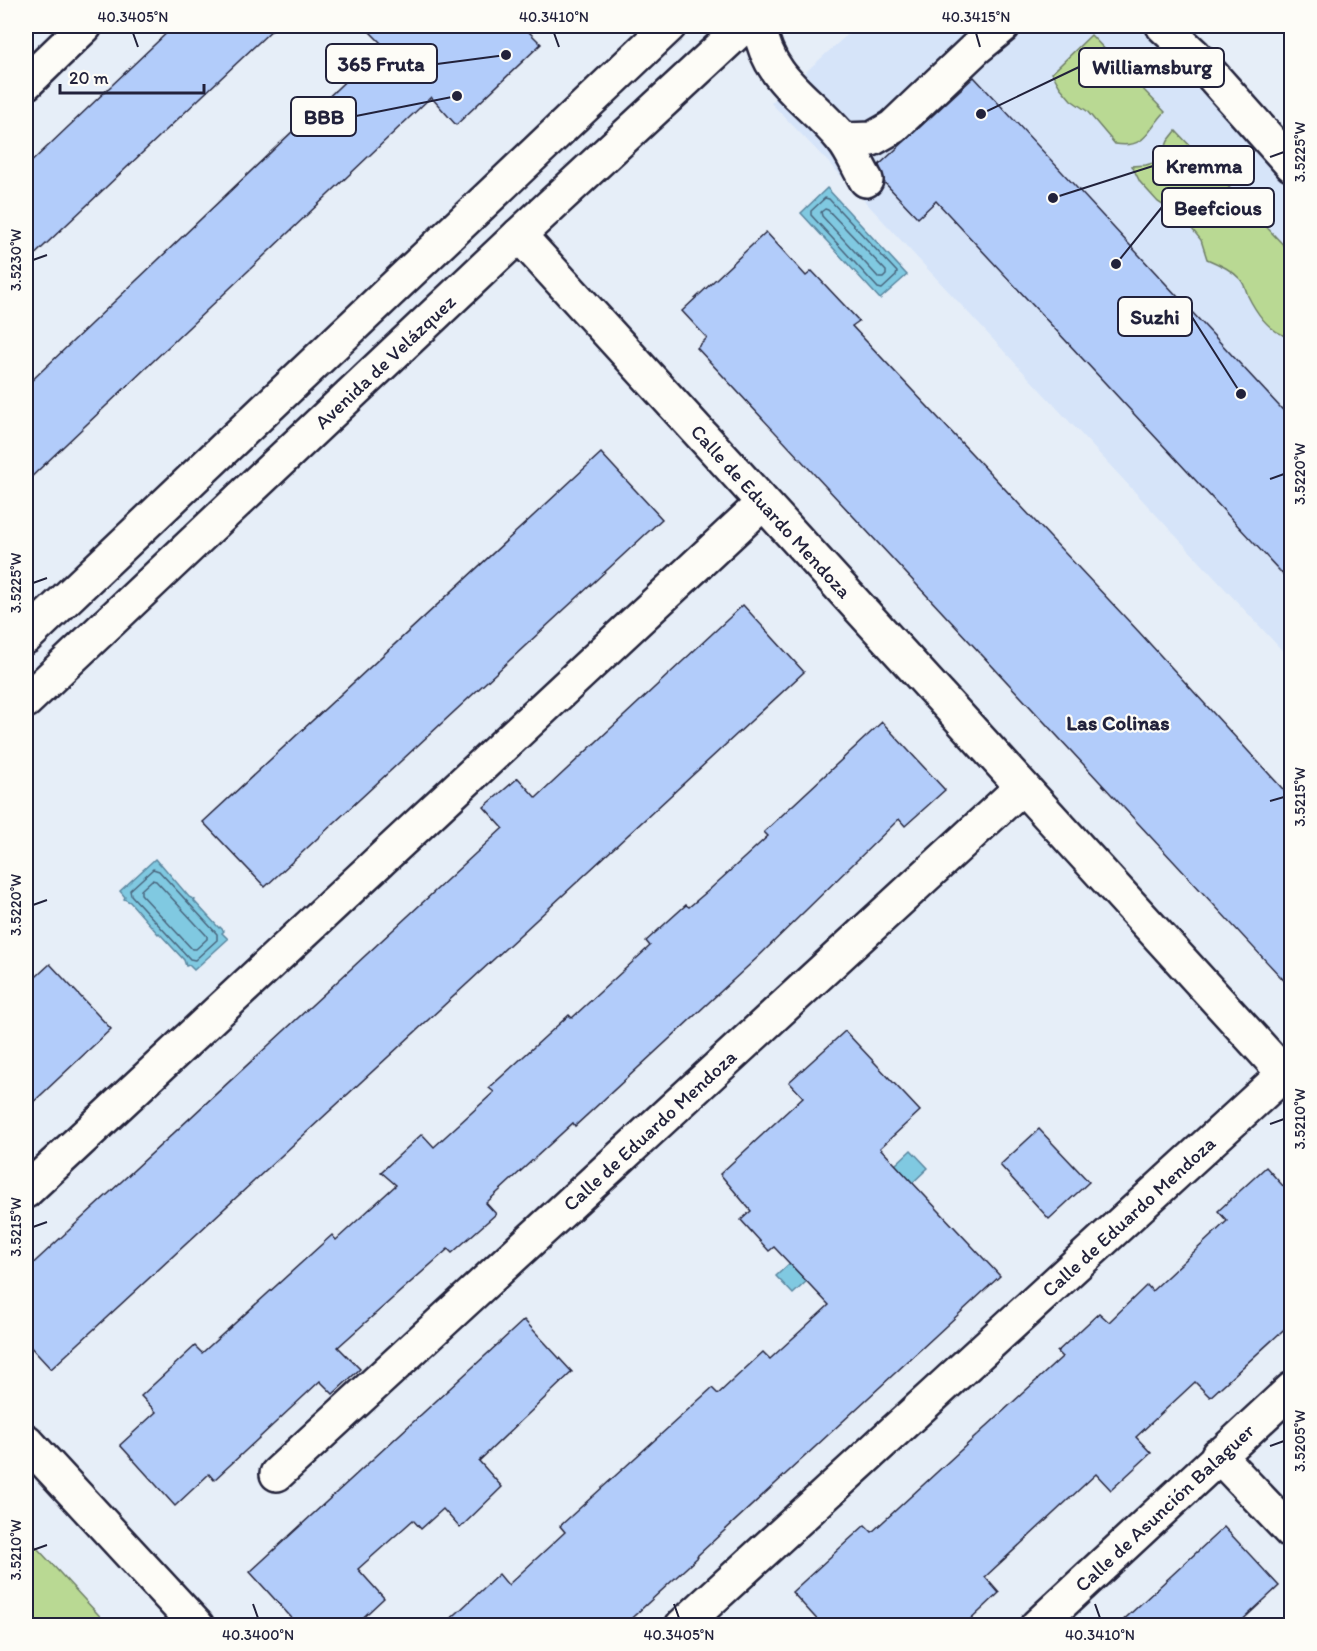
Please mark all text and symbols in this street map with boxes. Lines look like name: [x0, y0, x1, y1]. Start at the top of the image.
text: 40.3405°N: [98, 8, 168, 26]
text: 40.3410°N: [519, 8, 589, 26]
text: 40.3415°N: [942, 8, 1010, 26]
callout: 365 Fruta: [326, 44, 437, 83]
callout: Williamsburg: [1079, 48, 1224, 87]
text: 365 Fruta: [337, 51, 425, 76]
text: Williamsburg: [1092, 54, 1213, 80]
scale bar: [60, 57, 204, 95]
text: 20 m: [69, 67, 109, 89]
callout: BBB: [291, 97, 356, 136]
text: BBB: [304, 104, 345, 129]
text: 3.5225°W: [1291, 122, 1309, 182]
callout: Kremma: [1153, 146, 1254, 185]
text: Kremma: [1166, 153, 1243, 178]
callout: Beefcious: [1162, 188, 1274, 227]
text: Beefcious: [1174, 195, 1262, 220]
text: 3.5230°W: [7, 229, 25, 291]
street label: Avenida de Velázquez: [310, 290, 460, 434]
callout: Suzhi: [1118, 297, 1192, 336]
text: Suzhi: [1130, 304, 1180, 329]
street label: Calle de Eduardo Mendoza: [686, 419, 857, 604]
text: 3.5220°W: [1291, 443, 1309, 505]
text: 3.5225°W: [7, 553, 25, 613]
district label: Las Colinas: [1066, 710, 1170, 735]
text: 3.5215°W: [1291, 767, 1309, 827]
text: 3.5220°W: [7, 874, 25, 936]
street label: Calle de Eduardo Mendoza: [558, 1044, 742, 1216]
text: 3.5210°W: [1291, 1088, 1309, 1150]
street label: Calle de Eduardo Mendoza: [1037, 1131, 1221, 1302]
text: 3.5215°W: [7, 1197, 25, 1257]
text: 3.5205°W: [1291, 1410, 1309, 1472]
street label: Calle de Asunción Balaguer: [1070, 1418, 1259, 1597]
text: 3.5210°W: [7, 1519, 25, 1581]
text: 40.3400°N: [222, 1626, 294, 1644]
text: 40.3405°N: [644, 1626, 714, 1644]
text: 40.3410°N: [1065, 1626, 1135, 1644]

